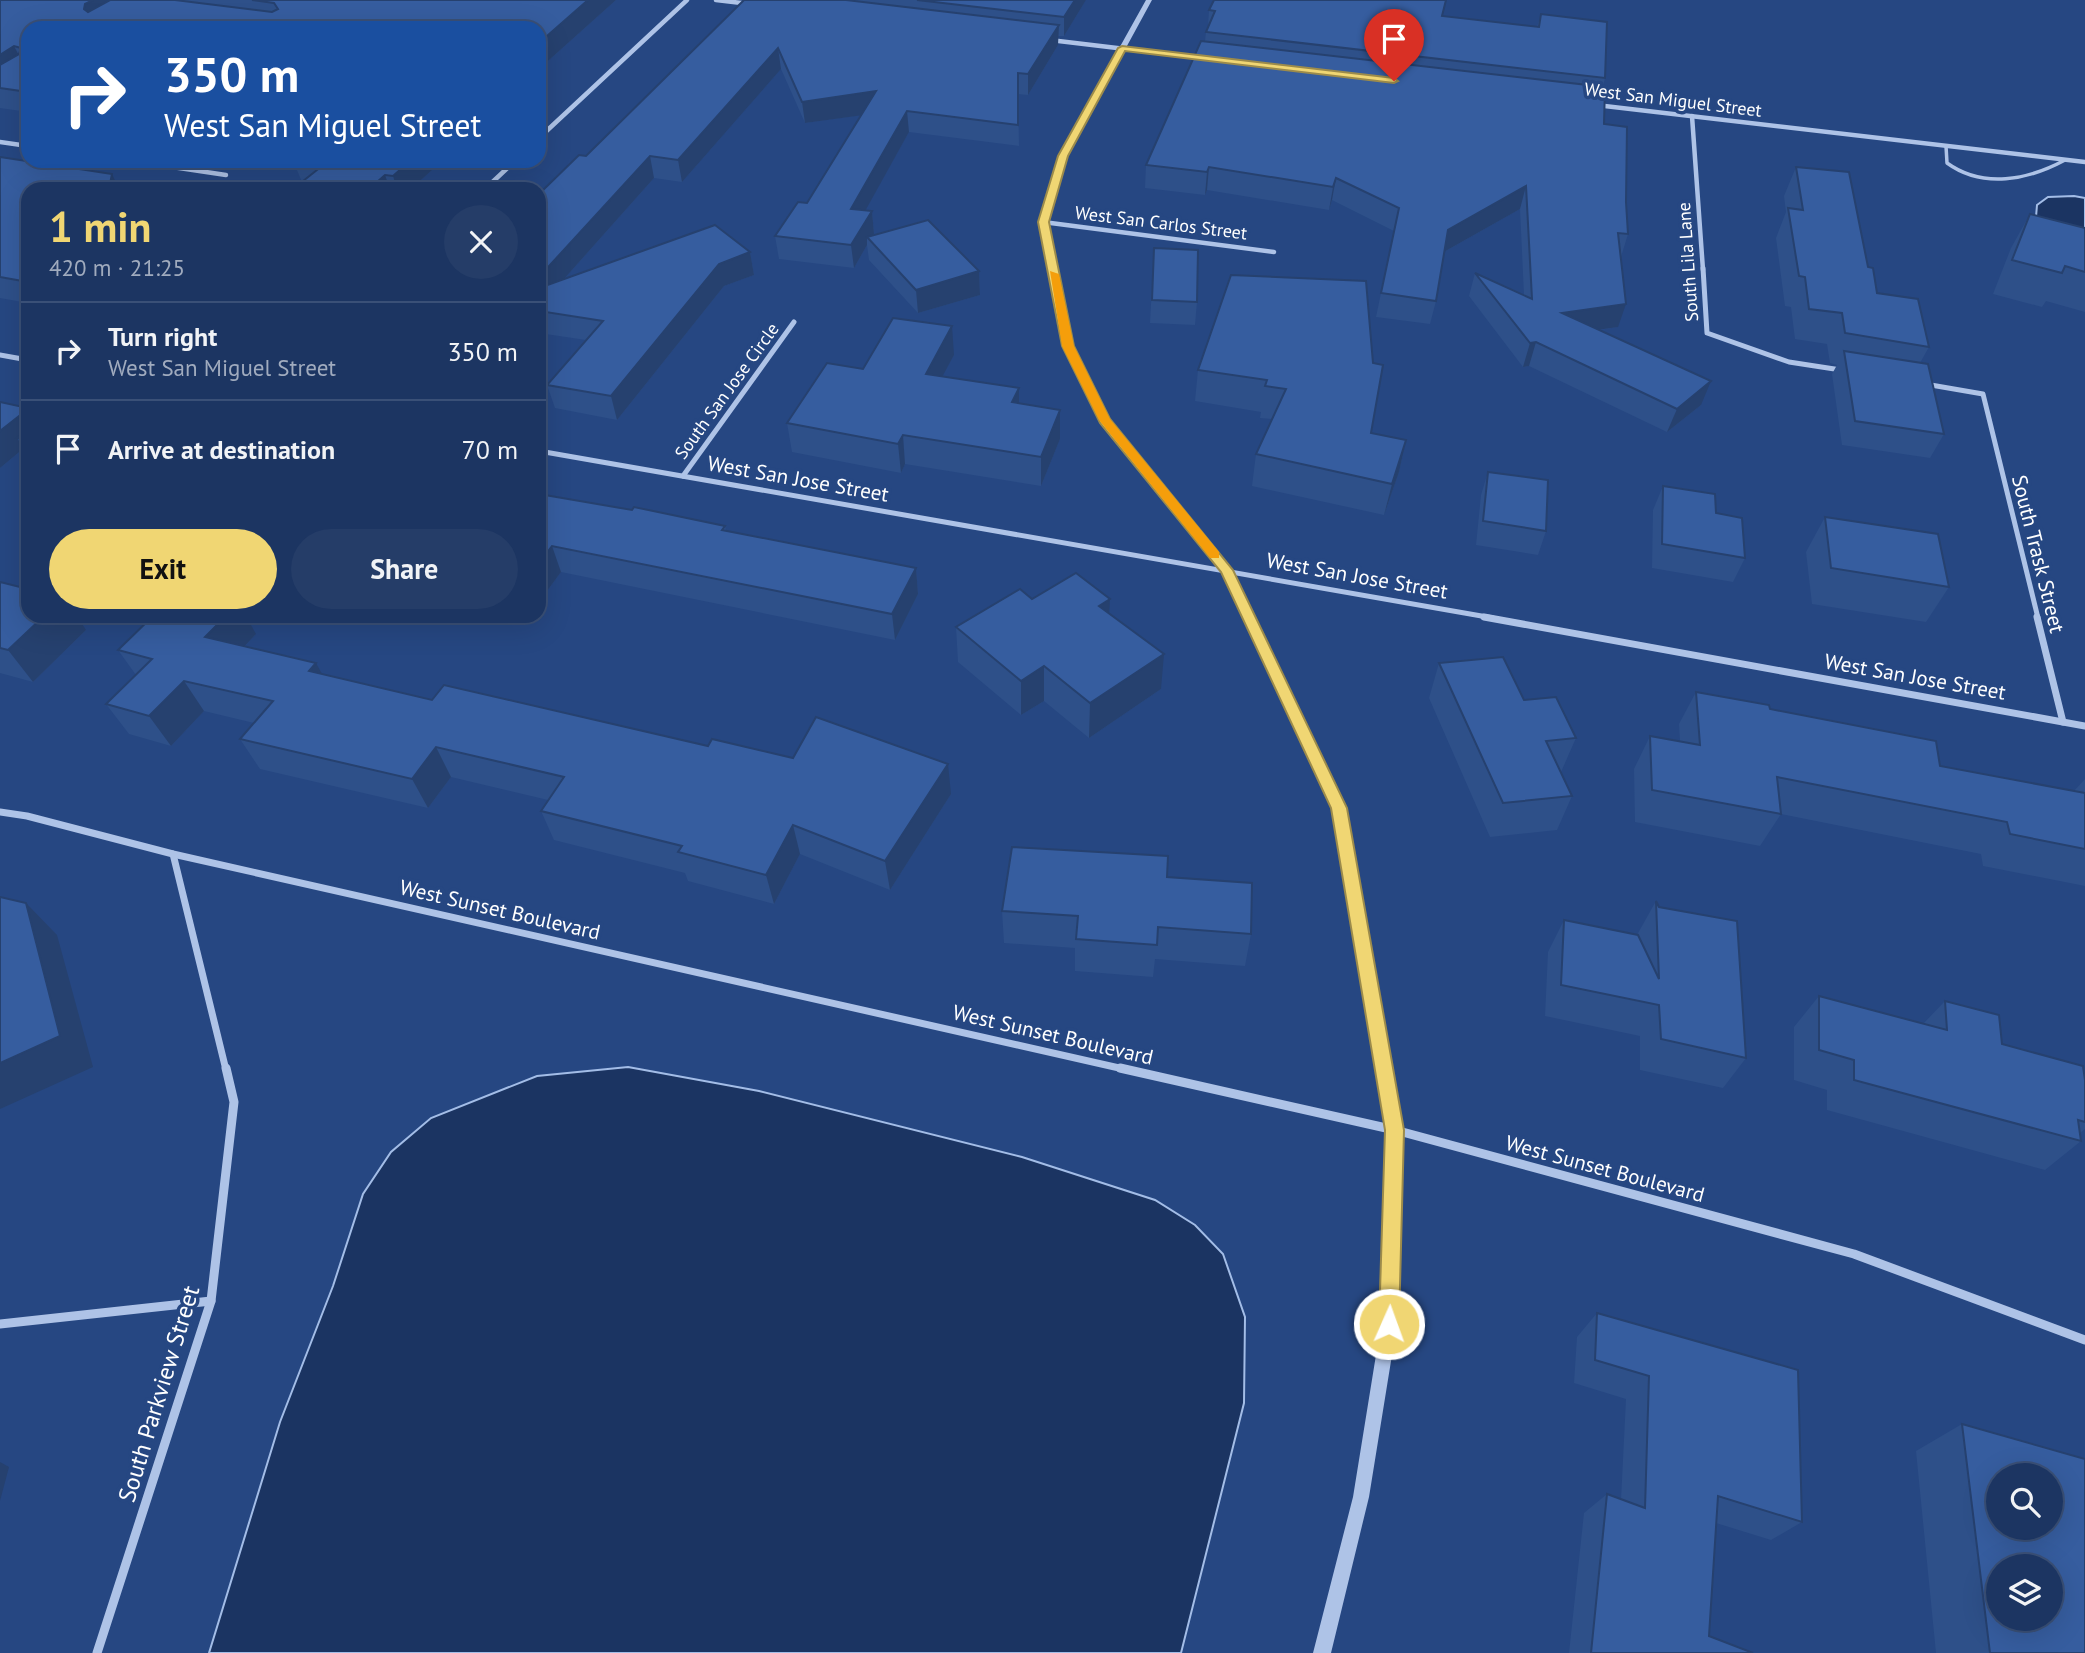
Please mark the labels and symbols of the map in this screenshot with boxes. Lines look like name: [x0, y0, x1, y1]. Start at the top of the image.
pin: [1364, 9, 1424, 81]
street label: West San Miguel Street: [1583, 77, 1763, 122]
street label: West San Carlos Street: [1074, 201, 1248, 244]
street label: South Lila Lane: [1672, 202, 1703, 323]
street label: South San Jose Circle: [669, 318, 784, 463]
street label: West San Jose Street: [705, 449, 891, 508]
street label: South Trask Street: [2006, 472, 2071, 636]
street label: West San Jose Street: [1264, 546, 1450, 605]
street label: West San Jose Street: [1822, 647, 2008, 706]
street label: West Sunset Boulevard: [397, 873, 603, 946]
street label: West Sunset Boulevard: [950, 998, 1156, 1071]
street label: West Sunset Boulevard: [1503, 1129, 1708, 1208]
street label: South Parkview Street: [111, 1282, 206, 1506]
position arrow: [1352, 1287, 1426, 1361]

